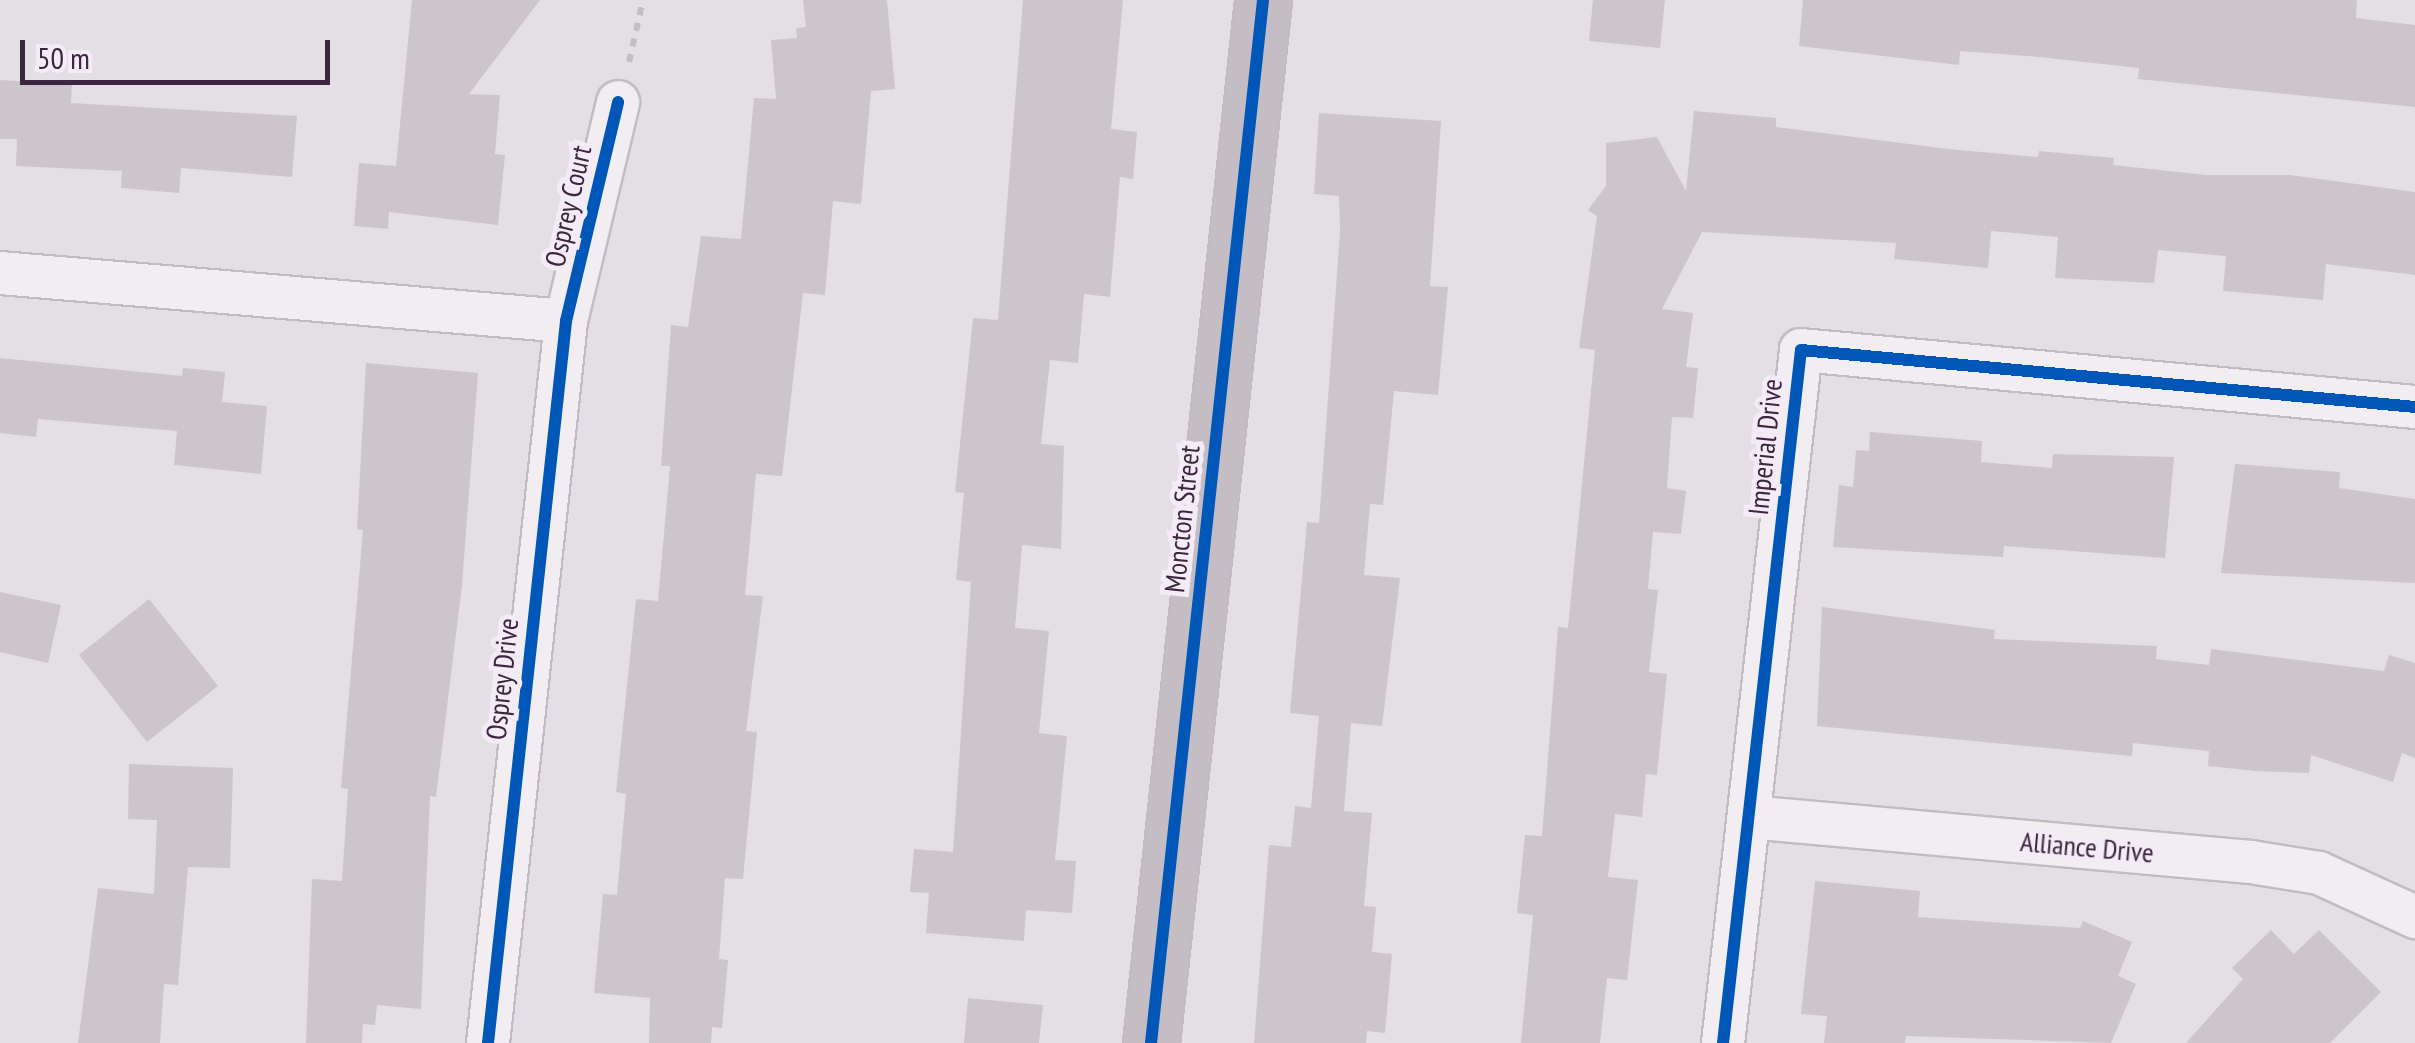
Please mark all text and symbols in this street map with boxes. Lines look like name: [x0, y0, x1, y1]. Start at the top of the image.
scale bar: [25, 20, 335, 82]
text: 50 m: [37, 38, 90, 77]
street label: Osprey Court: [538, 142, 598, 270]
street label: Imperial Drive: [1741, 377, 1789, 517]
street label: Moncton Street: [1158, 444, 1206, 594]
street label: Osprey Drive: [479, 616, 525, 742]
street label: Alliance Drive: [2019, 824, 2155, 870]

